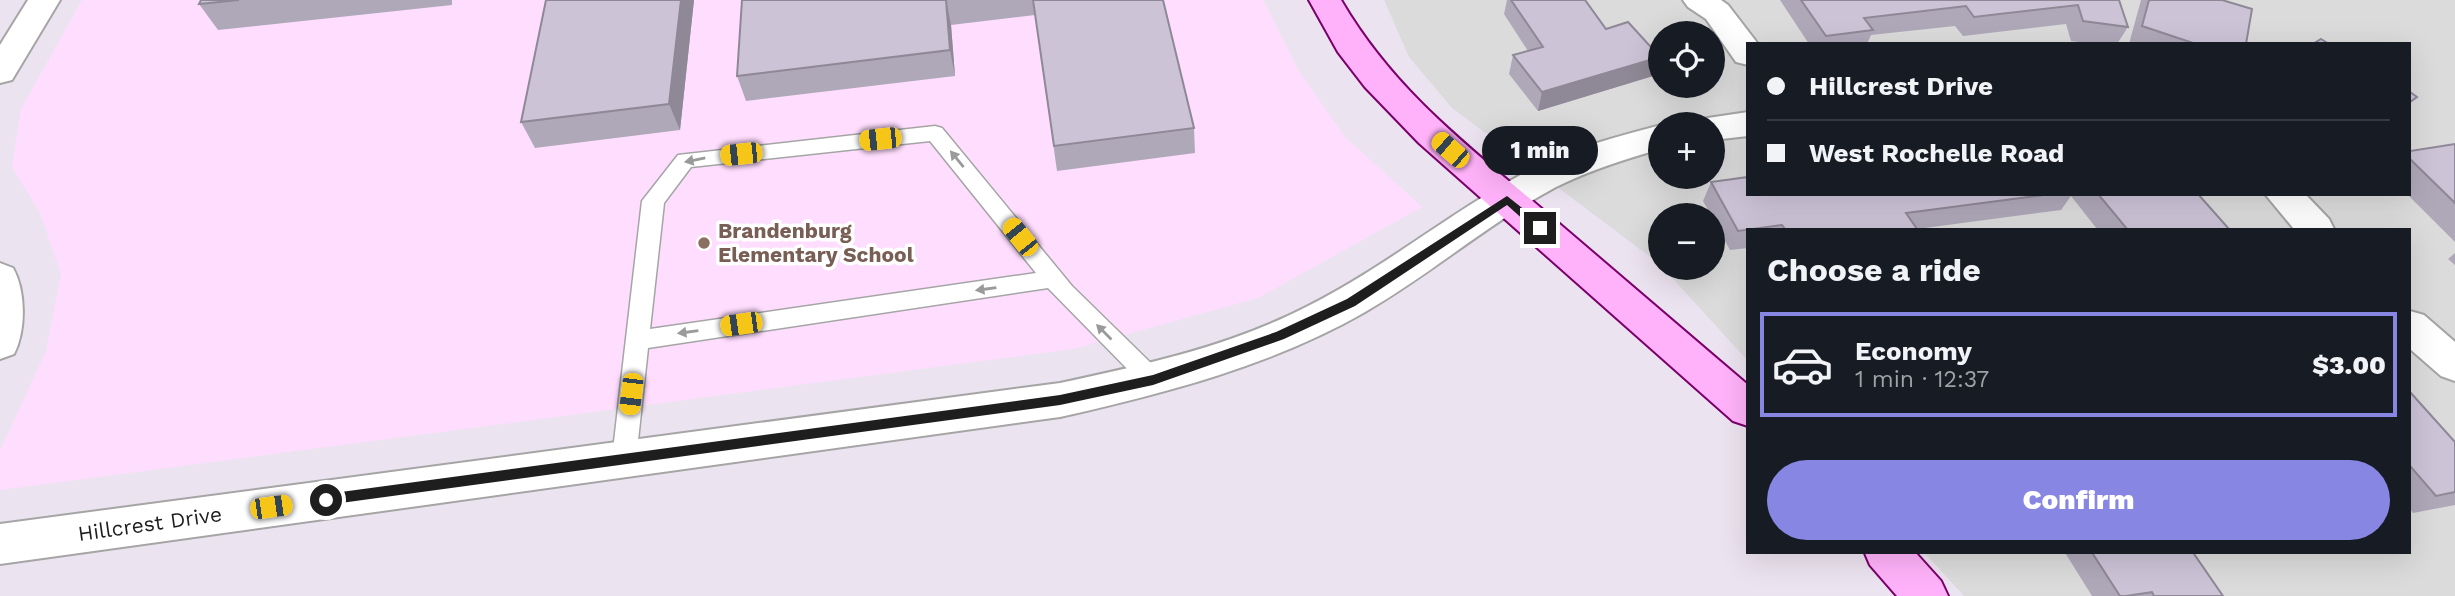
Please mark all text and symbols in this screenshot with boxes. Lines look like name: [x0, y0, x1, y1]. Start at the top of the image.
map controls: [1648, 21, 1725, 280]
button: locate: [1648, 21, 1725, 98]
text: Hillcrest Drive: [1809, 71, 1993, 101]
button: +: [1648, 112, 1725, 189]
car: [859, 126, 902, 152]
callout: 1 min: [1482, 126, 1598, 176]
car: [1428, 128, 1473, 172]
text: 1 min: [1510, 137, 1570, 164]
text: West Rochelle Road: [1809, 138, 2064, 168]
car: [720, 141, 763, 167]
one-way arrow: [949, 151, 964, 169]
one-way arrow: [684, 155, 706, 166]
button: −: [1648, 203, 1725, 280]
route end: [1524, 212, 1556, 244]
car: [999, 214, 1042, 260]
place label: Brandenburg Elementary School: [718, 218, 914, 267]
marker: Brandenburg Elementary School: [696, 235, 712, 251]
text: Choose a ride: [1767, 251, 1981, 289]
one-way arrow: [975, 284, 997, 295]
car: [719, 311, 764, 337]
one-way arrow: [1097, 324, 1113, 341]
one-way arrow: [677, 327, 699, 338]
icon: car: [1771, 333, 1834, 396]
text: Economy: [1855, 336, 1972, 366]
text: $3.00: [2312, 350, 2386, 380]
text: 1 min · 12:37: [1855, 366, 1989, 393]
car: [619, 372, 644, 416]
button: Confirm: [1767, 460, 2390, 540]
route start: [310, 484, 342, 516]
car: [249, 494, 294, 520]
street label: Hillcrest Drive: [76, 501, 224, 546]

